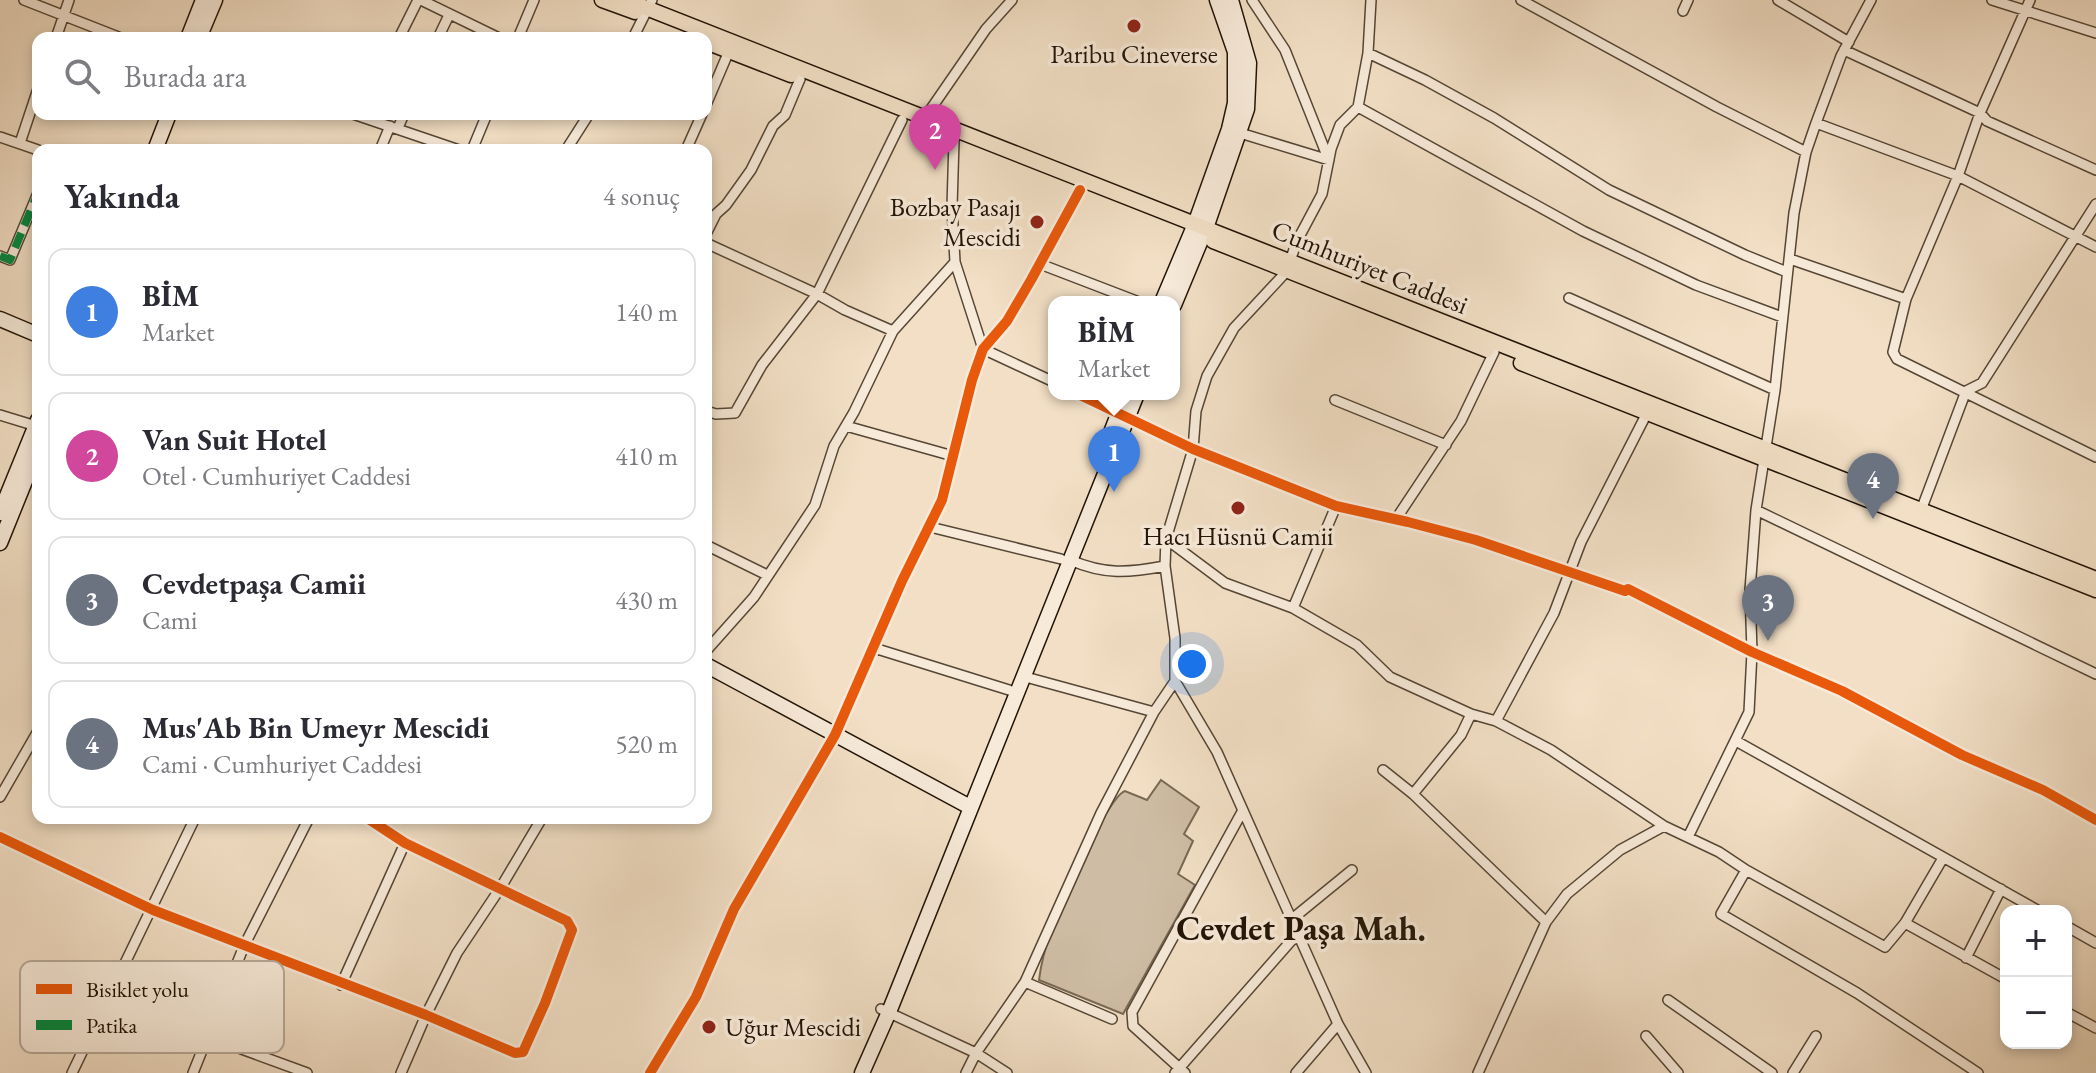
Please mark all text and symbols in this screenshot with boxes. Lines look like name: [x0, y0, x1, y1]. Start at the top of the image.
marker: Paribu Cineverse: [1125, 17, 1143, 35]
search box: [32, 32, 712, 120]
place label: Paribu Cineverse: [1050, 37, 1218, 71]
icon: search: [60, 54, 104, 98]
text: Burada ara: [124, 57, 247, 96]
pin: 2: [909, 104, 961, 170]
text: Yakında: [64, 174, 180, 218]
text: 4 sonuç: [603, 179, 680, 213]
place label: Bozbay Pasajı Mescidi: [890, 190, 1021, 254]
street label: Cumhuriyet Caddesi: [1267, 212, 1473, 322]
marker: Bozbay Pasajı Mescidi: [1028, 213, 1046, 231]
text: BİM: [142, 276, 199, 315]
text: 1: [85, 295, 99, 329]
text: 140 m: [615, 295, 678, 329]
popup: [1048, 296, 1180, 400]
text: BİM: [1078, 312, 1135, 351]
text: Market: [142, 315, 214, 349]
text: Market: [1078, 351, 1150, 385]
text: Van Suit Hotel: [142, 420, 327, 459]
pin: 1: [1088, 426, 1140, 492]
text: 2: [85, 439, 99, 473]
text: 410 m: [615, 439, 678, 473]
pin: 4: [1847, 453, 1899, 519]
text: Otel · Cumhuriyet Caddesi: [142, 459, 411, 493]
marker: Hacı Hüsnü Camii: [1229, 499, 1247, 517]
place label: Hacı Hüsnü Camii: [1143, 519, 1333, 553]
text: Cevdetpaşa Camii: [142, 564, 366, 603]
pin: 3: [1742, 575, 1794, 641]
text: 3: [85, 583, 99, 617]
text: 430 m: [615, 583, 678, 617]
text: Cami: [142, 603, 197, 637]
your location: [1172, 644, 1212, 684]
text: Mus'Ab Bin Umeyr Mescidi: [142, 708, 489, 747]
text: 4: [85, 727, 99, 761]
text: 520 m: [615, 727, 678, 761]
text: Cami · Cumhuriyet Caddesi: [142, 747, 422, 781]
map controls: [2000, 905, 2072, 1049]
button: +: [2000, 905, 2072, 977]
district label: Cevdet Paşa Mah.: [1176, 906, 1426, 950]
legend: [20, 961, 284, 1053]
text: Bisiklet yolu: [86, 975, 189, 1004]
button: −: [2000, 977, 2072, 1049]
place label: Uğur Mescidi: [725, 1010, 861, 1044]
text: Patika: [86, 1011, 137, 1040]
marker: Uğur Mescidi: [700, 1018, 718, 1036]

